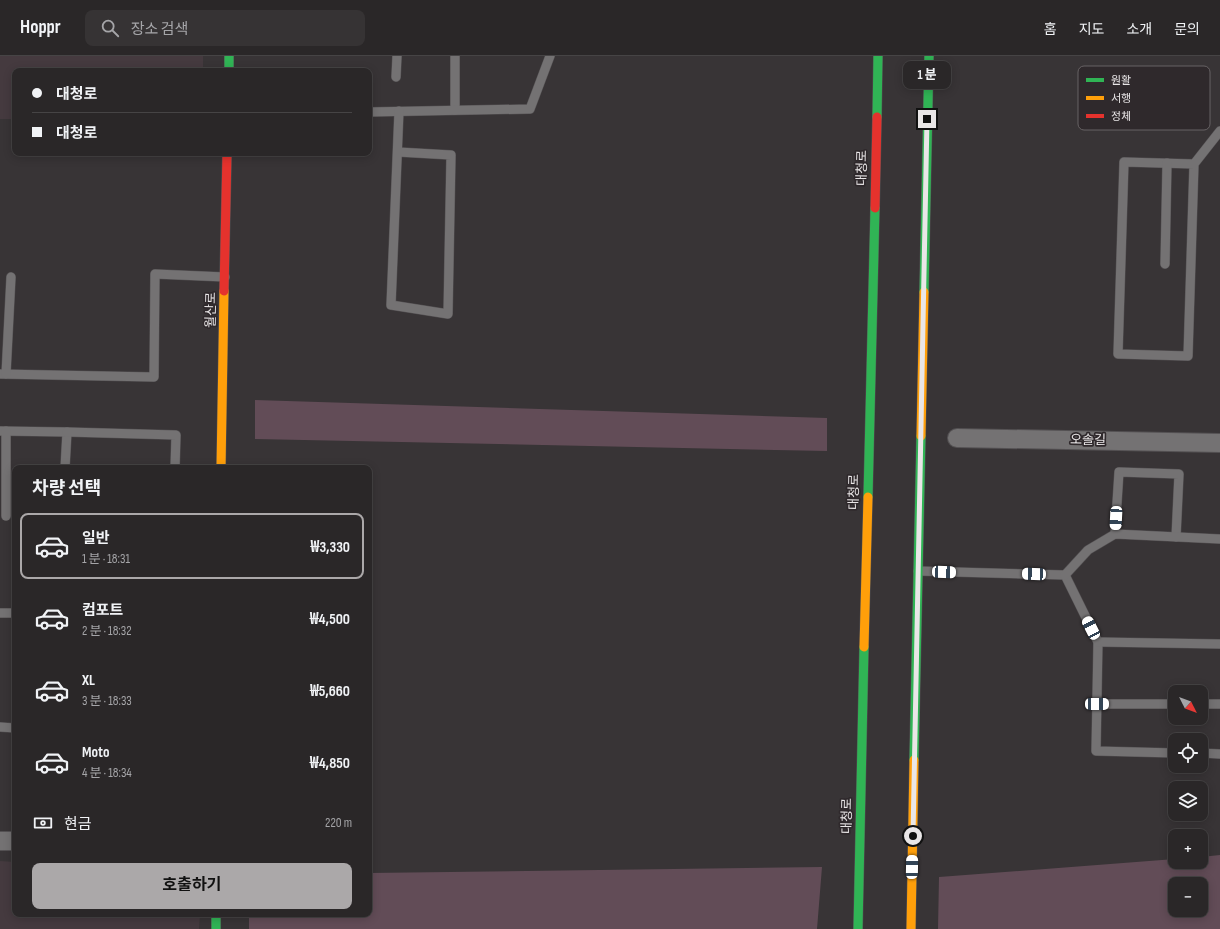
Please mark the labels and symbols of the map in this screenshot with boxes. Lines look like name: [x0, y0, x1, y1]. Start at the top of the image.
callout: 1 분: [903, 61, 951, 89]
legend: [1078, 66, 1210, 130]
text: 원활: [1111, 74, 1131, 87]
text: 서행: [1111, 92, 1131, 105]
route end: [918, 110, 936, 128]
text: 정체: [1111, 110, 1131, 123]
street label: 대청로: [854, 150, 870, 186]
street label: 월산로: [203, 292, 219, 328]
street label: 오솔길: [1070, 432, 1106, 448]
street label: 대청로: [846, 474, 862, 510]
car: [1109, 506, 1123, 530]
car: [932, 566, 956, 578]
car: [1022, 568, 1046, 580]
car: [1080, 615, 1102, 641]
north arrow: [1168, 685, 1208, 725]
car: [1085, 698, 1109, 710]
street label: 대청로: [839, 798, 855, 834]
route start: [904, 827, 922, 845]
car: [906, 855, 918, 879]

